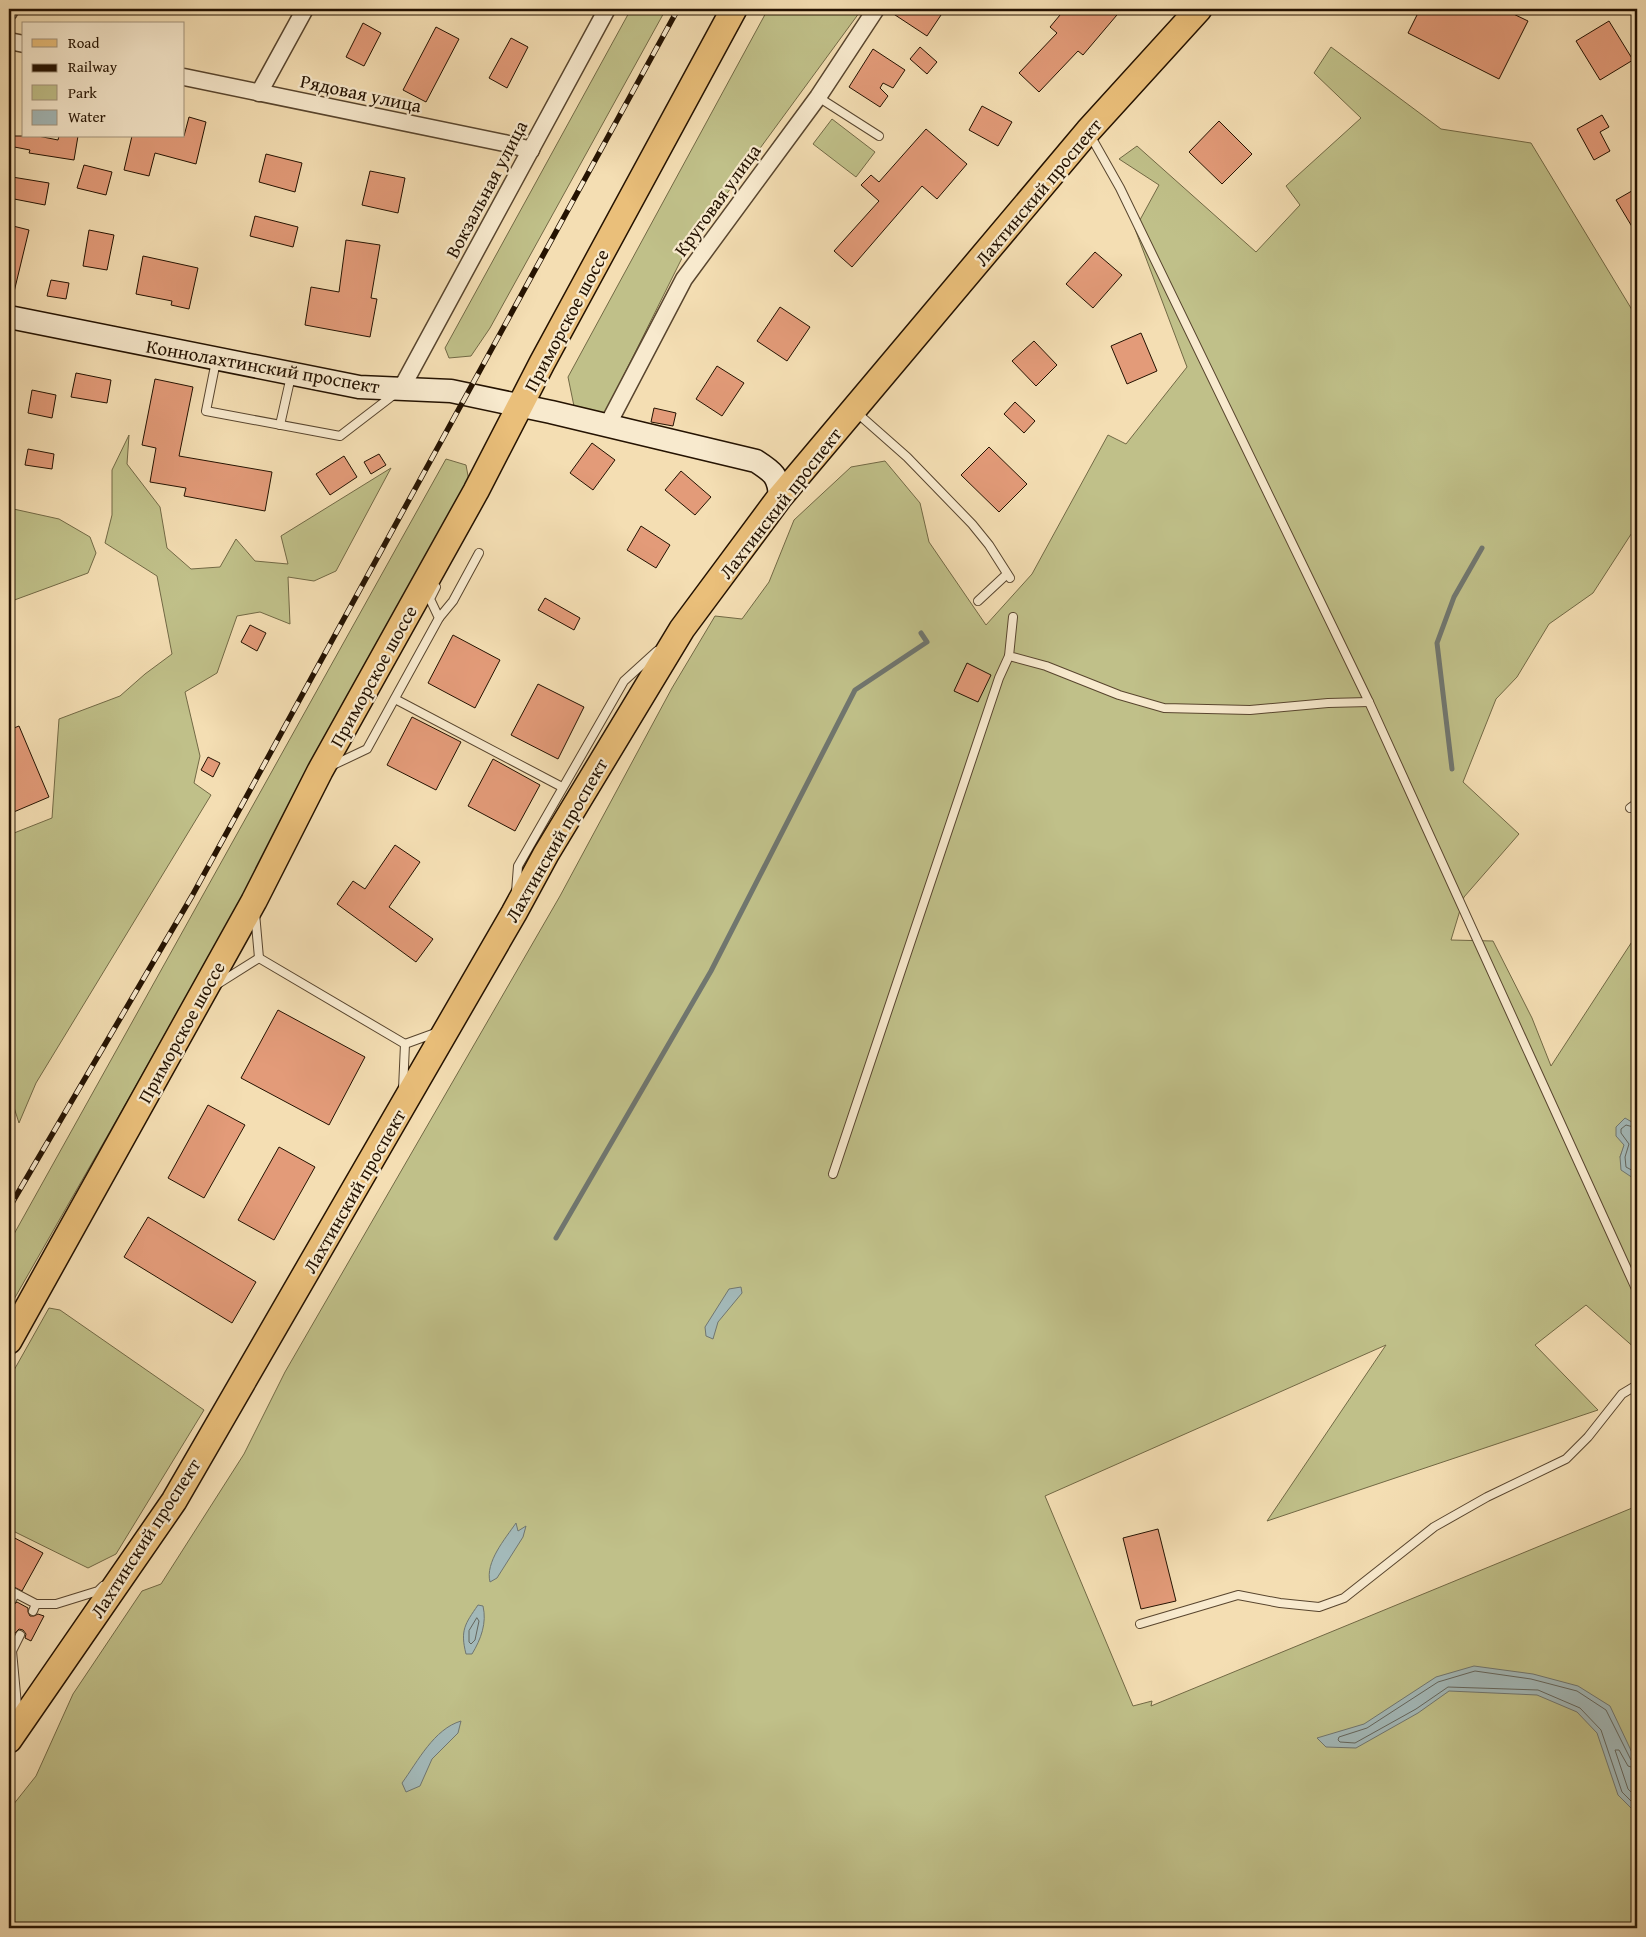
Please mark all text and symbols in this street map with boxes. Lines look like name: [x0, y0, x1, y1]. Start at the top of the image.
legend: [22, 22, 185, 138]
text: Road: [68, 32, 99, 53]
text: Railway: [68, 56, 118, 77]
street label: Рядовая улица: [298, 66, 424, 120]
text: Park: [68, 82, 97, 103]
text: Water: [68, 106, 106, 127]
street label: Лахтинский проспект: [968, 111, 1109, 272]
street label: Вокзальная улица: [438, 115, 534, 263]
street label: Круговая улица: [667, 138, 767, 262]
street label: Приморское шоссе: [516, 243, 616, 396]
street label: Коннолахтинский проспект: [144, 332, 383, 400]
street label: Лахтинский проспект: [712, 421, 849, 585]
street label: Приморское шоссе: [322, 600, 424, 752]
street label: Лахтинский проспект: [498, 752, 615, 927]
street label: Приморское шоссе: [130, 956, 232, 1108]
street label: Лахтинский проспект: [296, 1103, 413, 1278]
street label: Лахтинский проспект: [83, 1452, 208, 1623]

